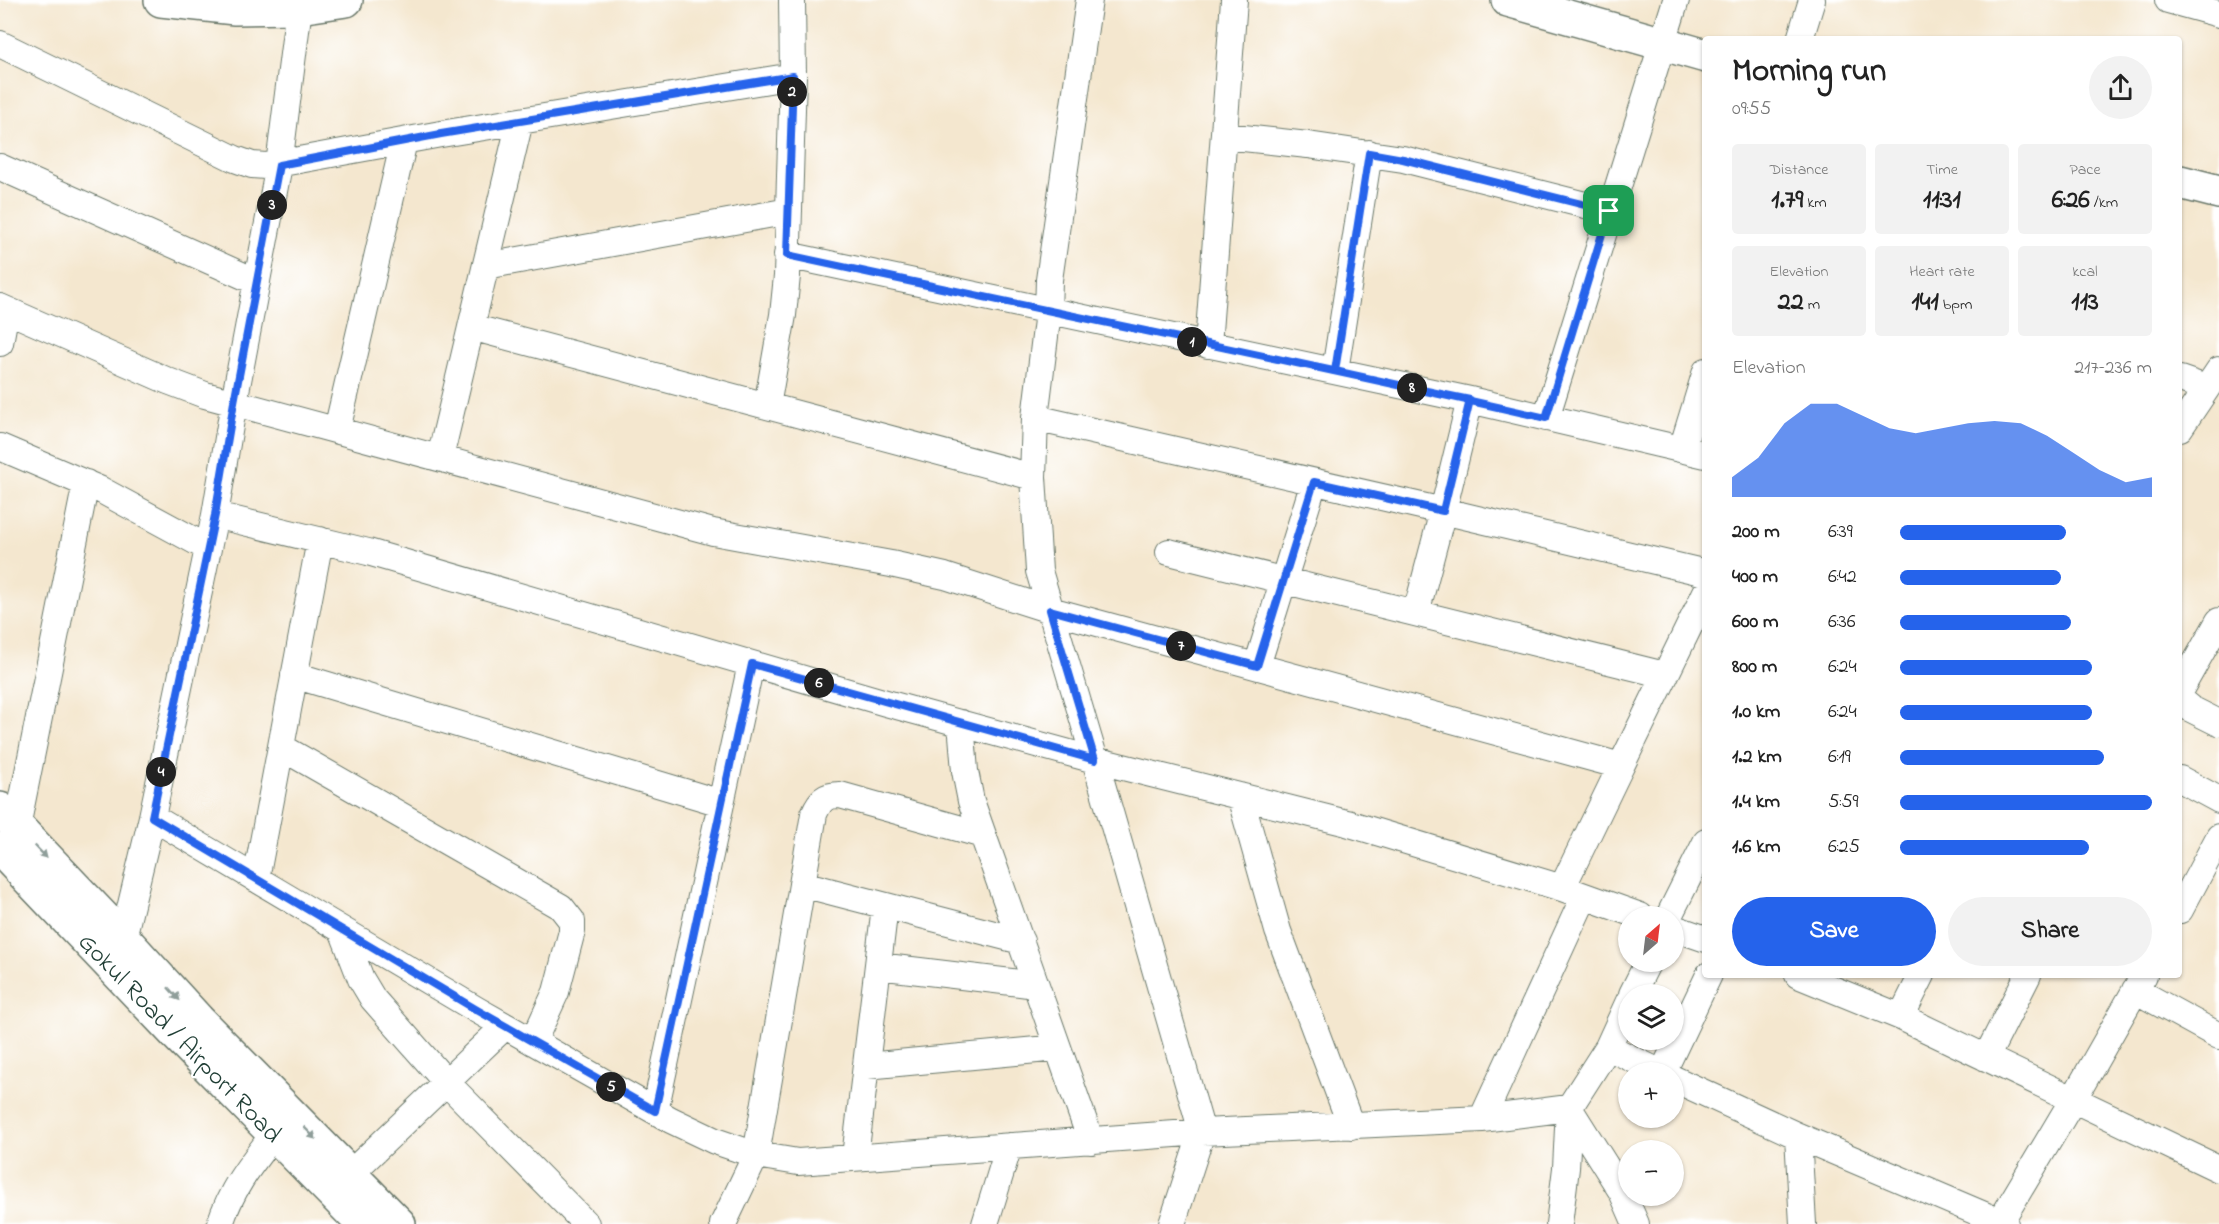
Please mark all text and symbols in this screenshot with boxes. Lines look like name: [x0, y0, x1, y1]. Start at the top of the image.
text: Morning run: [1732, 48, 1886, 96]
button: share: [2089, 56, 2152, 119]
pin: 2: [777, 77, 807, 107]
text: 2: [788, 80, 796, 104]
text: 09:55: [1732, 95, 1771, 124]
text: Distance: [1770, 158, 1828, 182]
text: Time: [1926, 158, 1958, 182]
text: Pace: [2069, 158, 2101, 182]
text: 1.79: [1771, 182, 1803, 220]
text: 11:31: [1923, 182, 1961, 220]
text: 6:26: [2052, 182, 2090, 220]
pin: [1583, 185, 1634, 236]
pin: 3: [257, 190, 287, 220]
text: km: [1803, 191, 1827, 215]
text: /km: [2090, 191, 2118, 215]
text: 3: [269, 193, 275, 217]
icon: arrive: [1592, 194, 1625, 227]
text: Elevation: [1770, 260, 1828, 284]
text: Heart rate: [1909, 260, 1975, 284]
text: kcal: [2072, 260, 2098, 284]
text: 22: [1778, 284, 1804, 322]
text: 141: [1912, 284, 1939, 322]
text: 113: [2071, 284, 2099, 322]
text: m: [1804, 293, 1820, 317]
text: bpm: [1939, 293, 1972, 317]
pin: 1: [1177, 327, 1207, 357]
text: 1: [1189, 330, 1195, 354]
text: Elevation: [1732, 354, 1806, 383]
text: 217–236 m: [2074, 354, 2152, 383]
pin: 8: [1397, 373, 1427, 403]
text: 8: [1409, 376, 1415, 400]
text: 200 m: [1732, 518, 1780, 547]
text: 6:39: [1828, 518, 1853, 547]
text: 400 m: [1732, 563, 1778, 592]
text: 6:42: [1828, 563, 1857, 592]
text: 600 m: [1732, 608, 1779, 637]
text: 6:36: [1828, 608, 1856, 637]
pin: 7: [1166, 631, 1196, 661]
text: 7: [1178, 634, 1184, 658]
text: 800 m: [1732, 653, 1777, 682]
text: 6:24: [1828, 653, 1857, 682]
pin: 6: [804, 668, 834, 698]
text: 6: [815, 671, 823, 695]
text: 1.0 km: [1732, 698, 1780, 727]
text: 6:24: [1828, 698, 1857, 727]
text: 1.2 km: [1732, 743, 1782, 772]
text: 6:19: [1828, 743, 1851, 772]
pin: 4: [146, 757, 176, 787]
text: 4: [158, 760, 164, 784]
text: 1.4 km: [1732, 788, 1780, 817]
text: 5:59: [1828, 788, 1859, 817]
text: 1.6 km: [1732, 833, 1781, 862]
text: 6:25: [1828, 833, 1860, 862]
one-way arrow: [33, 844, 47, 858]
button: Save: [1732, 897, 1936, 966]
button: Share: [1948, 897, 2152, 966]
north arrow: [1618, 906, 1684, 972]
map controls: [1618, 906, 1684, 1206]
street label: Gokul Road / Airport Road: [68, 925, 290, 1153]
button: layers: [1618, 984, 1684, 1050]
one-way arrow: [167, 986, 181, 1001]
button: +: [1618, 1062, 1684, 1128]
pin: 5: [596, 1072, 626, 1102]
text: 5: [606, 1075, 616, 1099]
one-way arrow: [303, 1126, 317, 1141]
button: −: [1618, 1140, 1684, 1206]

